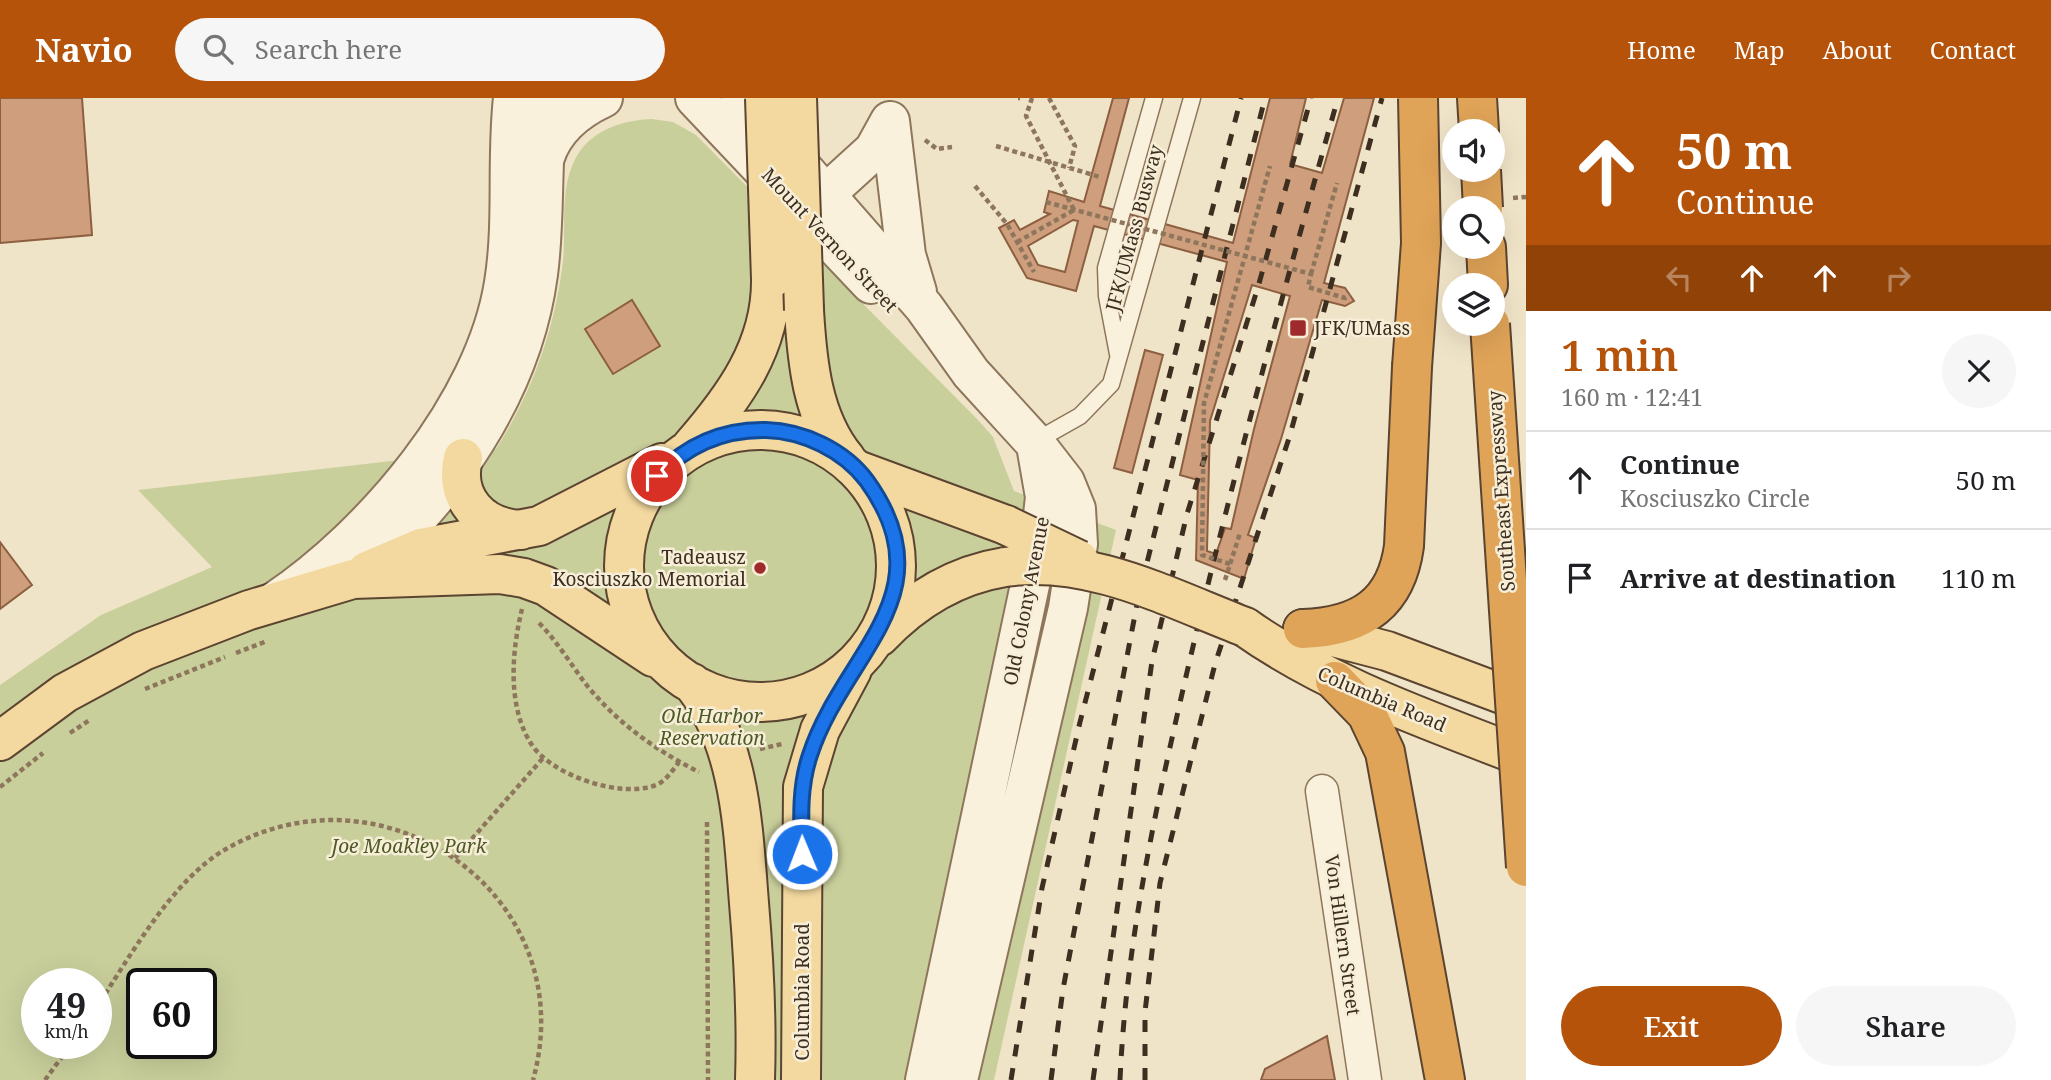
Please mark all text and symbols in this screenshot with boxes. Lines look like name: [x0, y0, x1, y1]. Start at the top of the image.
search box: [175, 18, 665, 81]
text: Navio: [35, 27, 133, 72]
icon: search: [199, 30, 237, 68]
text: Search here: [255, 31, 402, 67]
text: Home: [1627, 33, 1696, 66]
text: Map: [1734, 33, 1785, 66]
text: About: [1823, 33, 1892, 66]
text: Contact: [1930, 33, 2016, 66]
text: 50 m: [1676, 117, 1792, 183]
map controls: [1442, 119, 1505, 336]
button: sound: [1442, 119, 1505, 182]
icon: ahead: [1561, 126, 1652, 217]
street label: JFK/UMass Busway: [1099, 142, 1169, 315]
street label: Mount Vernon Street: [756, 162, 904, 318]
text: Continue: [1676, 180, 1814, 223]
button: search: [1442, 196, 1505, 259]
icon: left: [1660, 259, 1698, 297]
icon: ahead: [1733, 259, 1771, 297]
icon: ahead: [1806, 259, 1844, 297]
icon: right: [1879, 259, 1917, 297]
button: layers: [1442, 273, 1505, 336]
place label: JFK/UMass: [1313, 315, 1410, 341]
marker: JFK/UMass: [1288, 318, 1308, 338]
text: 1 min: [1561, 326, 1678, 383]
button: close: [1942, 334, 2016, 408]
text: 160 m · 12:41: [1561, 381, 1703, 413]
street label: Southeast Expressway: [1481, 389, 1521, 592]
pin: [627, 446, 687, 506]
text: Continue: [1620, 446, 1740, 482]
icon: arrive: [638, 457, 676, 495]
icon: ahead: [1561, 461, 1599, 499]
text: 50 m: [1956, 462, 2016, 498]
text: Kosciuszko Circle: [1620, 482, 1810, 514]
street label: Old Colony Avenue: [997, 514, 1055, 688]
place label: Tadeausz Kosciuszko Memorial: [553, 544, 746, 592]
icon: arrive: [1561, 559, 1599, 597]
marker: Tadeausz Kosciuszko Memorial: [752, 560, 768, 576]
text: Arrive at destination: [1620, 560, 1896, 596]
text: 110 m: [1941, 560, 2016, 596]
street label: Columbia Road: [1314, 660, 1451, 738]
park label: Old Harbor Reservation: [658, 703, 765, 751]
position arrow: [765, 817, 839, 891]
park label: Joe Moakley Park: [328, 833, 488, 859]
street label: Von Hillern Street: [1319, 853, 1367, 1017]
street label: Columbia Road: [789, 923, 815, 1061]
speed limit sign: 60: [126, 968, 217, 1059]
text: 49: [47, 981, 86, 1028]
button: Exit: [1561, 986, 1782, 1066]
button: Share: [1796, 986, 2016, 1066]
text: km/h: [44, 1019, 89, 1043]

